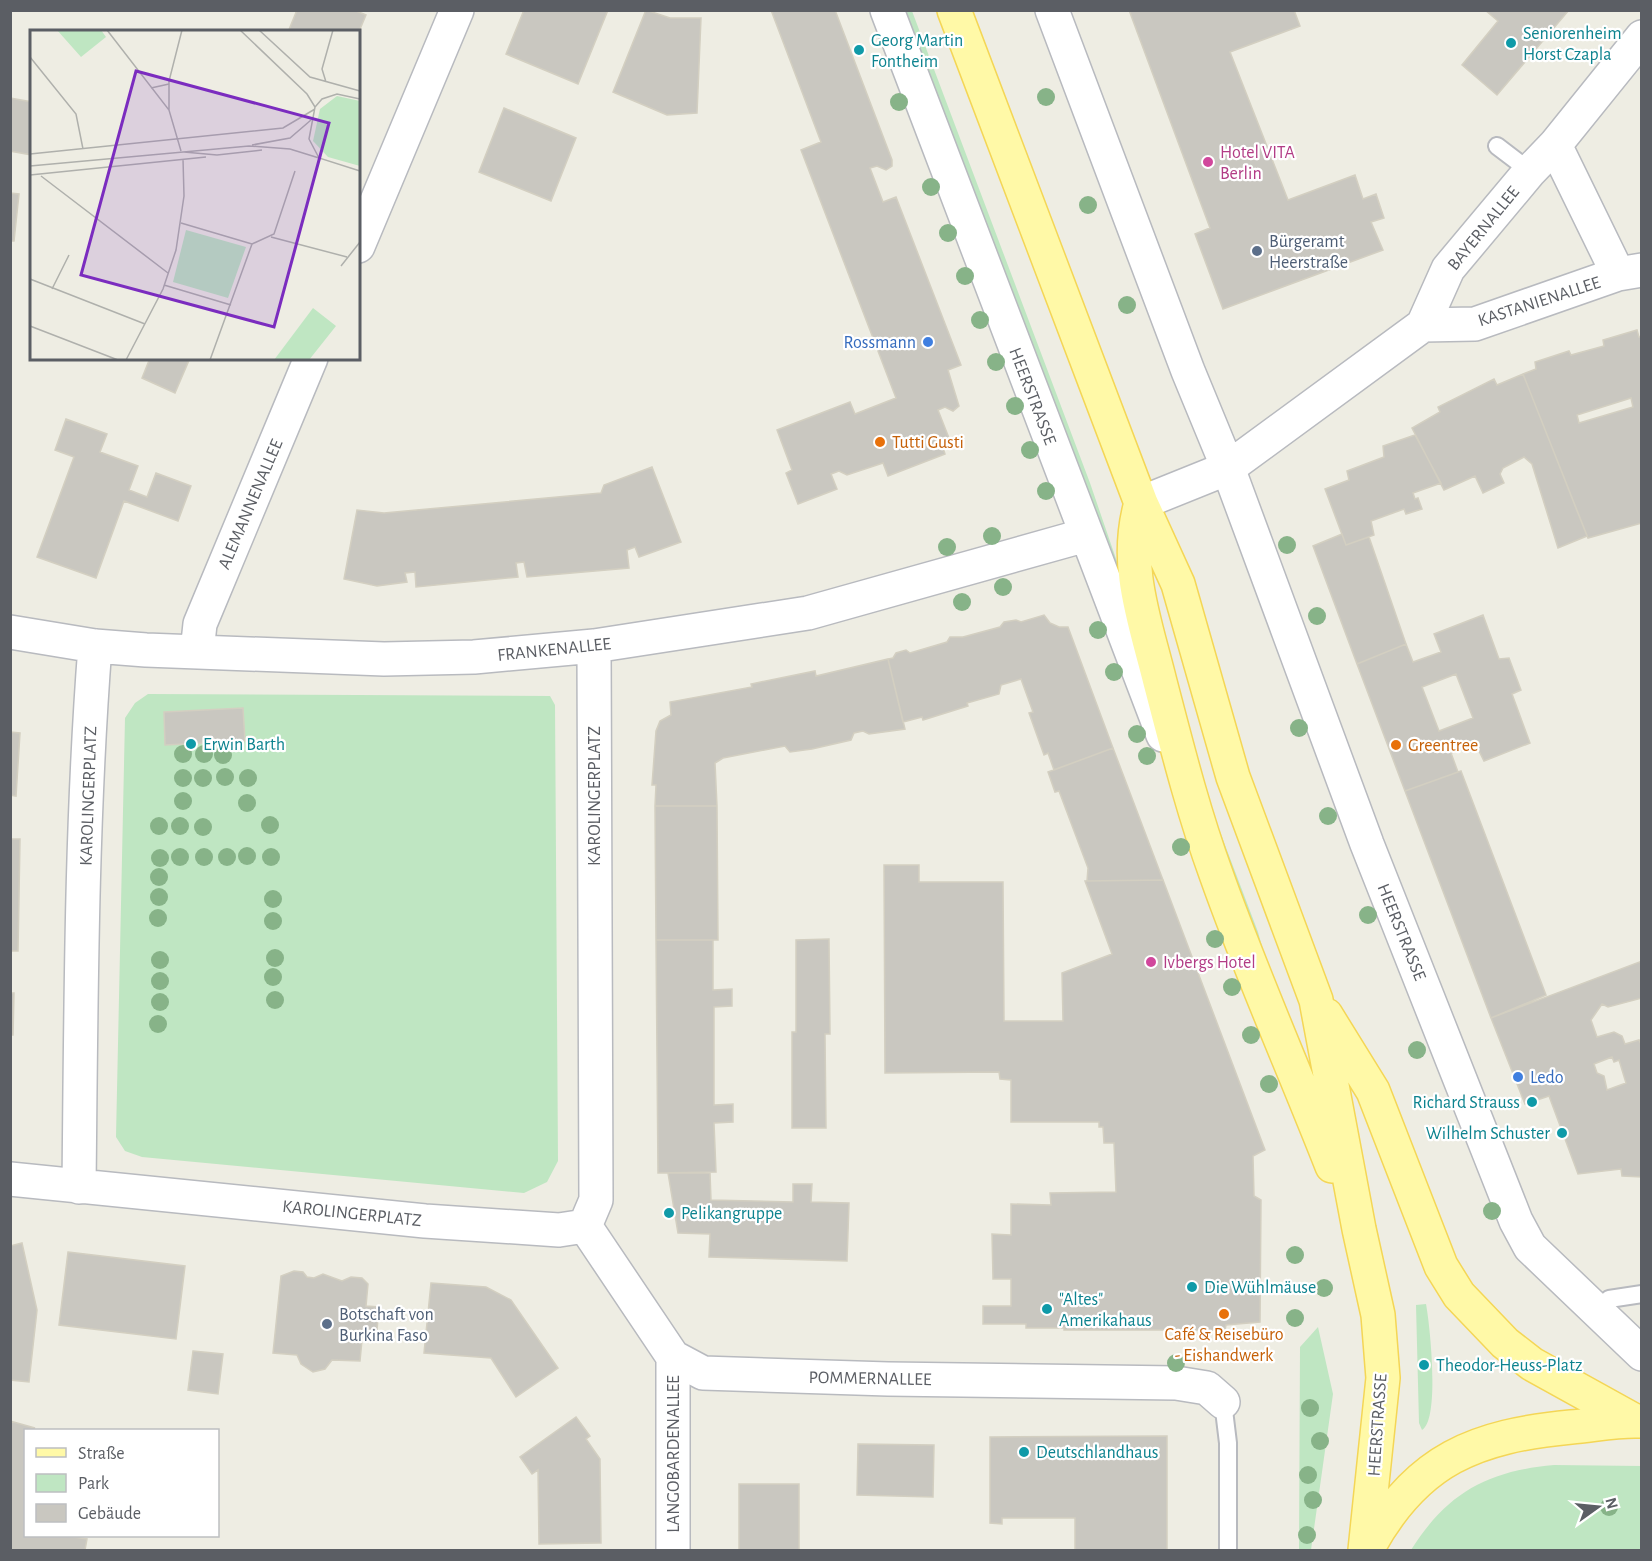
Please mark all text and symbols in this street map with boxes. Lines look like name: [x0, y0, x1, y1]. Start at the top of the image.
place label: Seniorenheim Horst Czapla: [1523, 25, 1622, 64]
inset map: [30, 30, 360, 360]
place label: Georg Martin Fontheim: [871, 32, 963, 71]
marker: Seniorenheim Horst Czapla: [1504, 36, 1518, 50]
marker: Georg Martin Fontheim: [852, 43, 866, 57]
place label: Hotel VITA Berlin: [1220, 144, 1296, 183]
marker: Hotel VITA Berlin: [1201, 155, 1215, 169]
street label: BAYERNALLEE: [1445, 183, 1523, 274]
place label: Bürgeramt Heerstraße: [1269, 233, 1348, 272]
marker: Bürgeramt Heerstraße: [1250, 244, 1264, 258]
street label: KASTANIENALLEE: [1476, 274, 1603, 330]
place label: Rossmann: [844, 334, 916, 352]
marker: Rossmann: [921, 335, 935, 349]
street label: HEERSTRASSE: [1005, 345, 1059, 448]
place label: Tutti Gusti: [892, 434, 964, 452]
marker: Tutti Gusti: [873, 435, 887, 449]
street label: ALEMANNENALLEE: [215, 436, 287, 572]
street label: FRANKENALLEE: [496, 635, 612, 665]
street label: KAROLINGERPLATZ: [78, 726, 100, 866]
street label: KAROLINGERPLATZ: [586, 726, 604, 866]
place label: Erwin Barth: [203, 736, 285, 754]
marker: Erwin Barth: [184, 737, 198, 751]
place label: Greentree: [1408, 737, 1478, 755]
marker: Greentree: [1389, 738, 1403, 752]
street label: HEERSTRASSE: [1373, 881, 1429, 984]
place label: Ivbergs Hotel: [1163, 954, 1256, 972]
marker: Ivbergs Hotel: [1144, 955, 1158, 969]
place label: Ledo: [1530, 1069, 1564, 1087]
marker: Ledo: [1511, 1070, 1525, 1084]
place label: Richard Strauss: [1412, 1094, 1520, 1112]
marker: Richard Strauss: [1525, 1095, 1539, 1109]
place label: Wilhelm Schuster: [1426, 1125, 1550, 1143]
marker: Wilhelm Schuster: [1555, 1126, 1569, 1140]
street label: KAROLINGERPLATZ: [281, 1198, 422, 1230]
place label: Pelikangruppe: [681, 1205, 782, 1223]
marker: Pelikangruppe: [662, 1206, 676, 1220]
place label: Die Wühlmäuse: [1204, 1279, 1316, 1297]
marker: Die Wühlmäuse: [1185, 1280, 1199, 1294]
place label: "Altes" Amerikahaus: [1059, 1291, 1152, 1330]
marker: "Altes" Amerikahaus: [1040, 1302, 1054, 1316]
place label: Botschaft von Burkina Faso: [339, 1306, 434, 1345]
marker: Café & Reisebüro - Eishandwerk: [1217, 1307, 1231, 1321]
marker: Botschaft von Burkina Faso: [320, 1317, 334, 1331]
place label: Café & Reisebüro - Eishandwerk: [1164, 1326, 1284, 1365]
place label: Theodor-Heuss-Platz: [1436, 1357, 1582, 1375]
marker: Theodor-Heuss-Platz: [1417, 1358, 1431, 1372]
street label: POMMERNALLEE: [808, 1369, 932, 1389]
street label: HEERSTRASSE: [1365, 1373, 1391, 1477]
street label: LANGOBARDENALLEE: [665, 1375, 683, 1533]
legend: [24, 1429, 219, 1537]
place label: Deutschlandhaus: [1036, 1444, 1159, 1462]
text: Straße: [78, 1445, 124, 1463]
marker: Deutschlandhaus: [1017, 1445, 1031, 1459]
text: Park: [78, 1475, 110, 1493]
north arrow: [1568, 1477, 1628, 1537]
text: N: [1602, 1496, 1621, 1511]
text: Gebäude: [78, 1505, 141, 1523]

